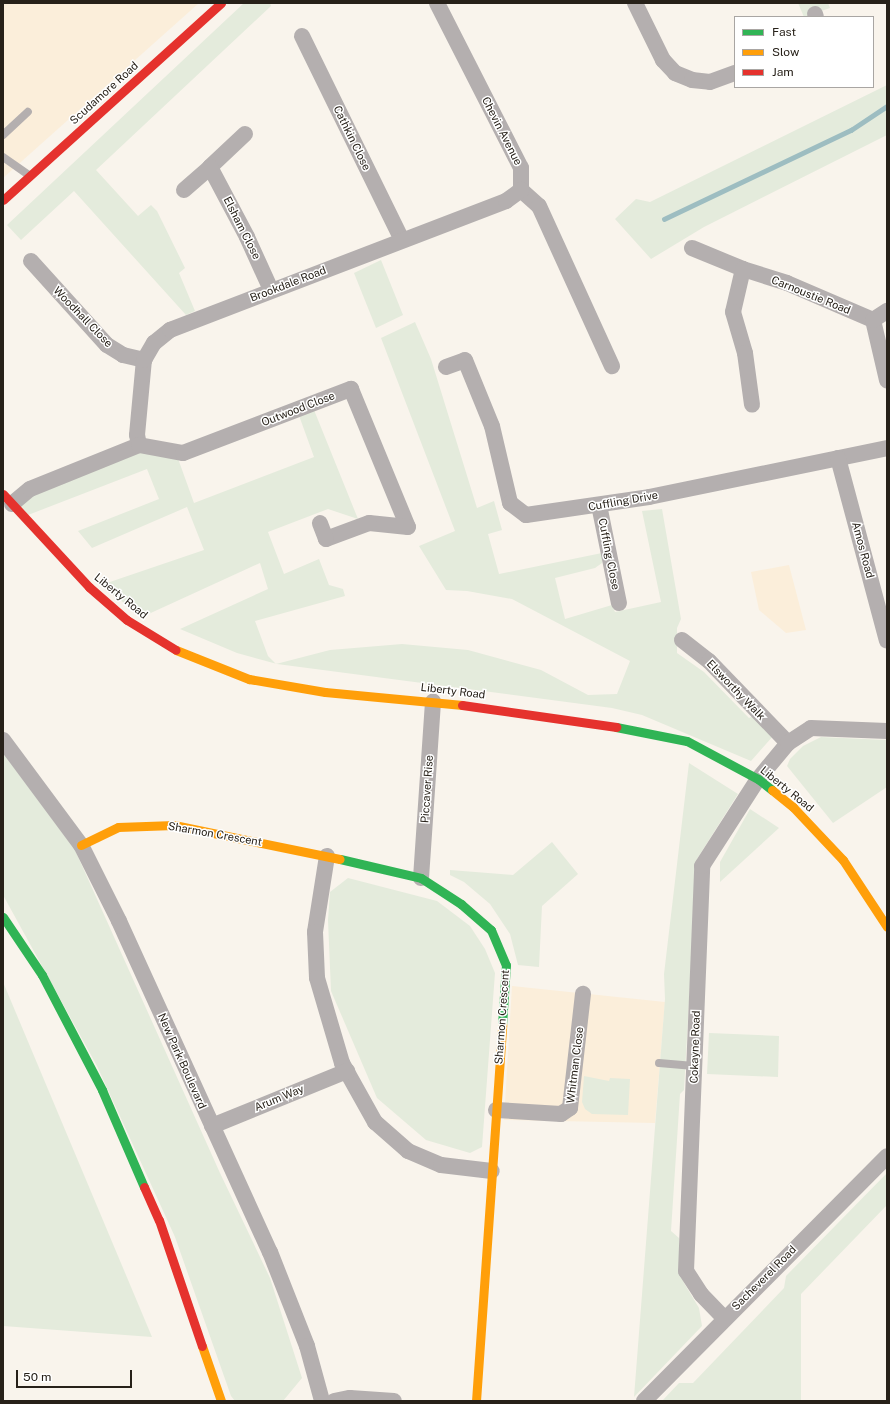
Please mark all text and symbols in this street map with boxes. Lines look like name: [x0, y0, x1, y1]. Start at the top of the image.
legend: [734, 16, 874, 88]
text: Fast: [772, 25, 796, 39]
text: Slow: [772, 45, 799, 59]
street label: Scudamore Road: [67, 59, 141, 127]
text: Jam: [772, 65, 794, 79]
street label: Chevin Avenue: [479, 95, 525, 167]
street label: Cathkin Close: [331, 103, 373, 173]
street label: Elsham Close: [221, 194, 263, 262]
street label: Brookdale Road: [248, 263, 328, 305]
street label: Carnoustie Road: [769, 273, 853, 317]
street label: Woodhall Close: [51, 284, 115, 350]
street label: Outwood Close: [259, 389, 337, 429]
street label: Cuffling Drive: [587, 488, 659, 514]
street label: Cuffling Close: [596, 517, 622, 591]
street label: Amos Road: [849, 520, 877, 580]
street label: Liberty Road: [92, 570, 150, 622]
street label: Elsworthy Walk: [704, 657, 768, 723]
street label: Liberty Road: [420, 680, 486, 702]
street label: Piccaver Rise: [418, 755, 436, 823]
street label: Liberty Road: [758, 763, 816, 815]
street label: Sharmon Crescent: [167, 819, 263, 849]
street label: Sharmon Crescent: [492, 969, 512, 1065]
street label: Cokayne Road: [687, 1010, 703, 1084]
street label: New Park Boulevard: [155, 1011, 209, 1111]
street label: Whitman Close: [564, 1026, 586, 1104]
street label: Arum Way: [252, 1082, 306, 1114]
street label: Sacheverel Road: [729, 1243, 799, 1313]
scale bar: [18, 1362, 134, 1388]
text: 50 m: [23, 1370, 51, 1384]

